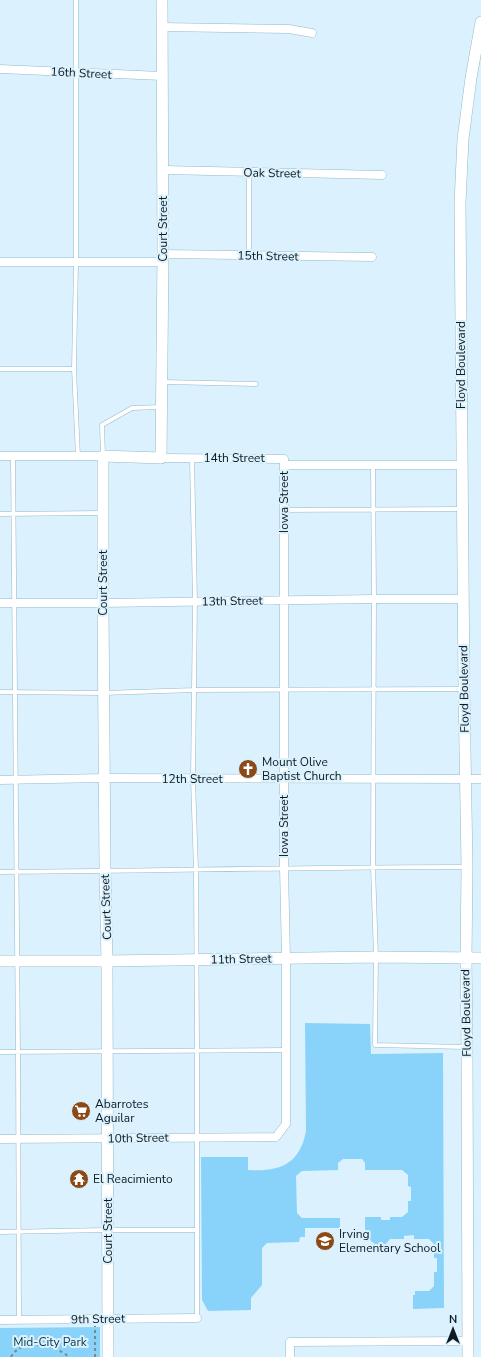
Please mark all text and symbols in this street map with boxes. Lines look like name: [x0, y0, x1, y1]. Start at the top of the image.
street label: 16th Street: [50, 63, 113, 83]
street label: Oak Street: [243, 165, 302, 182]
street label: Court Street: [155, 195, 171, 262]
street label: 15th Street: [237, 247, 300, 265]
street label: Floyd Boulevard: [453, 321, 469, 409]
street label: 14th Street: [203, 450, 265, 466]
street label: Iowa Street: [276, 470, 292, 533]
street label: Court Street: [95, 549, 111, 616]
street label: 13th Street: [201, 592, 264, 610]
street label: Floyd Boulevard: [455, 645, 473, 733]
place label: Mount Olive Baptist Church: [262, 754, 342, 784]
church icon: Mount Olive Baptist Church: [237, 758, 259, 780]
street label: 12th Street: [161, 771, 223, 787]
street label: Iowa Street: [276, 794, 292, 857]
street label: Court Street: [97, 873, 115, 940]
street label: 11th Street: [210, 950, 273, 968]
street label: Floyd Boulevard: [457, 969, 475, 1057]
place label: Abarrotes Aguilar: [95, 1096, 149, 1126]
supermarket icon: Abarrotes Aguilar: [70, 1100, 92, 1122]
street label: 10th Street: [107, 1129, 170, 1147]
temple icon: El Reacimiento: [68, 1168, 90, 1190]
place label: El Reacimiento: [93, 1171, 173, 1187]
street label: Court Street: [100, 1197, 116, 1264]
place label: Irving Elementary School: [339, 1226, 441, 1256]
school or university icon: Irving Elementary School: [314, 1230, 336, 1252]
north arrow: [433, 1309, 473, 1349]
street label: 9th Street: [71, 1311, 126, 1327]
text: N: [449, 1312, 457, 1327]
park label: Mid-City Park: [13, 1334, 88, 1350]

